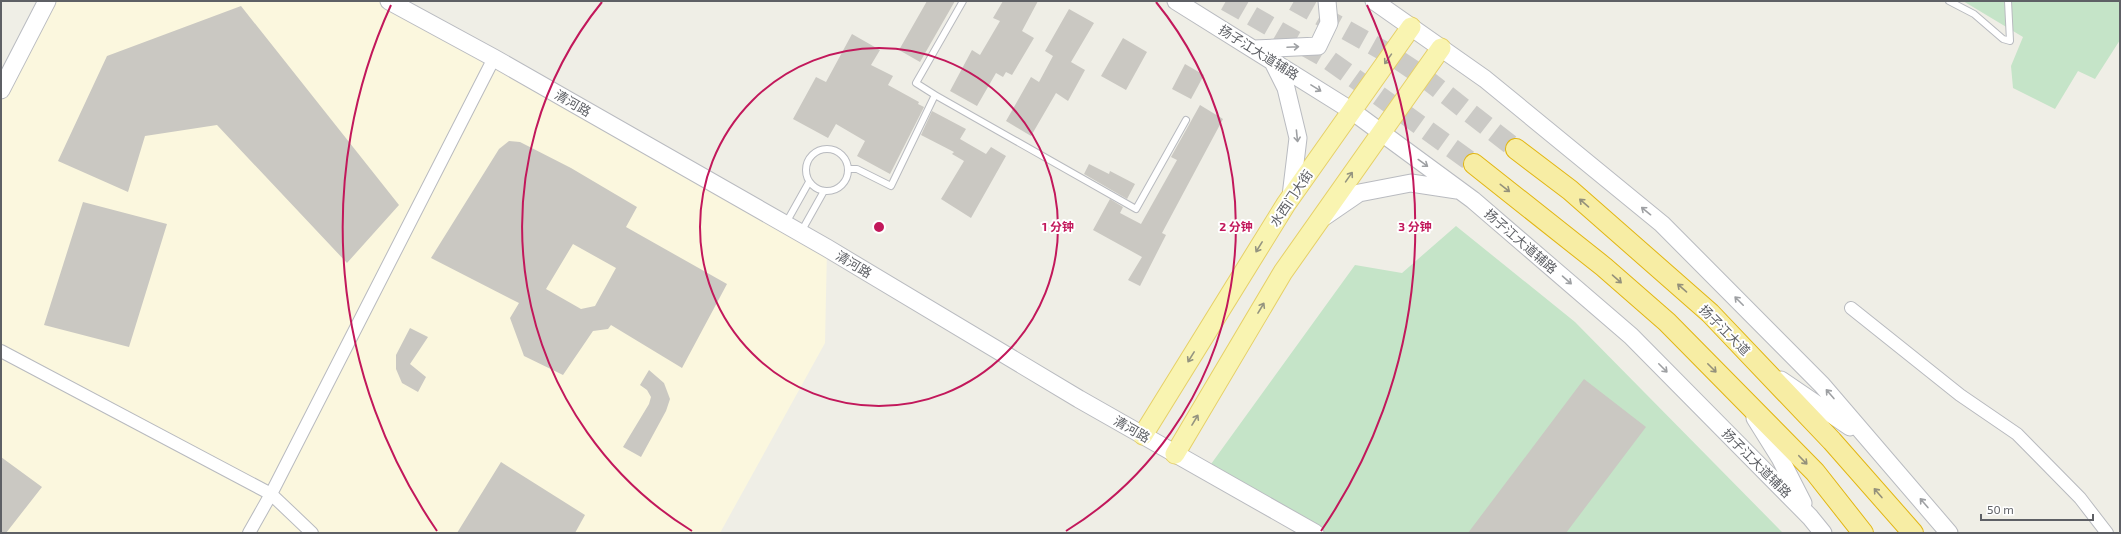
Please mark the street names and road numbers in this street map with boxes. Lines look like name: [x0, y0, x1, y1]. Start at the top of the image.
street label: 扬子江大道辅路: [1216, 21, 1302, 83]
street label: 清河路: [552, 86, 594, 120]
street label: 水西门大街: [1266, 167, 1316, 229]
street label: 扬子江大道辅路: [1481, 205, 1561, 277]
street label: 清河路: [833, 247, 875, 281]
street label: 扬子江大道: [1696, 301, 1754, 359]
street label: 清河路: [1111, 412, 1153, 446]
street label: 扬子江大道辅路: [1719, 425, 1795, 501]

